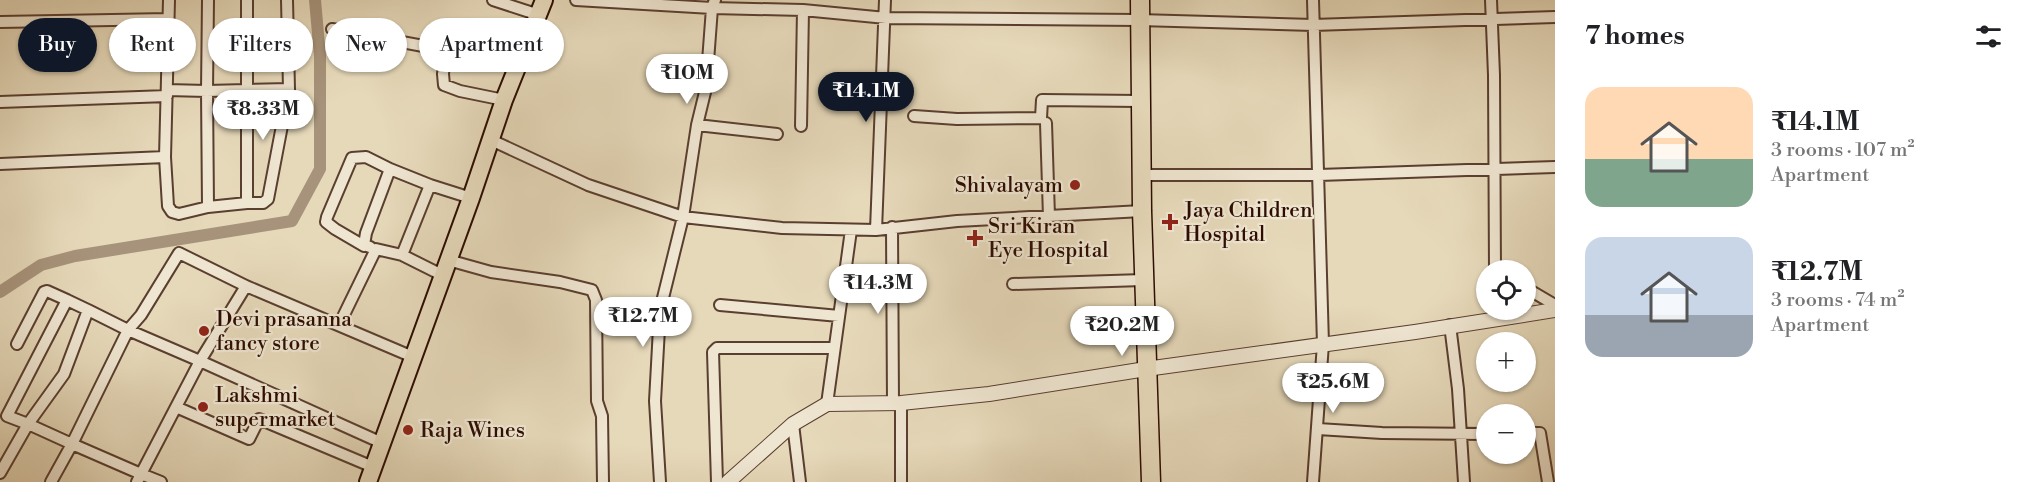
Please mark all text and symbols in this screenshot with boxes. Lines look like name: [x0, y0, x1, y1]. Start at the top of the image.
chip: Buy: [18, 18, 97, 72]
chip: Rent: [109, 18, 196, 72]
chip: Filters: [208, 18, 313, 72]
chip: New: [325, 18, 407, 72]
chip: Apartment: [419, 18, 564, 72]
text: 7 homes: [1585, 20, 1685, 52]
icon: filters: [1972, 20, 2005, 53]
pin: ₹10M: [651, 54, 723, 105]
text: ₹10M: [660, 61, 714, 86]
pin: ₹14.1M: [817, 72, 915, 123]
text: ₹14.1M: [832, 79, 900, 104]
pin: ₹8.33M: [214, 90, 312, 141]
text: ₹8.33M: [227, 97, 299, 122]
text: ₹14.1M: [1771, 106, 1859, 138]
icon: home: [1633, 111, 1705, 183]
text: 3 rooms · 107 m²: [1771, 138, 1915, 163]
text: Apartment: [1771, 163, 1869, 188]
place label: Shivalayam: [955, 173, 1063, 199]
marker: Shivalayam: [1068, 178, 1082, 192]
place label: Jaya Children Hospital: [1183, 198, 1313, 248]
marker: Jaya Children Hospital: [1161, 213, 1179, 231]
place label: Sri Kiran Eye Hospital: [988, 214, 1109, 264]
marker: Sri Kiran Eye Hospital: [966, 229, 984, 247]
text: ₹12.7M: [1771, 256, 1863, 288]
map controls: [1476, 260, 1536, 464]
button: locate: [1476, 260, 1536, 320]
icon: home: [1633, 261, 1705, 333]
pin: ₹14.3M: [829, 264, 927, 315]
text: ₹14.3M: [843, 271, 913, 296]
text: 3 rooms · 74 m²: [1771, 288, 1904, 313]
pin: ₹12.7M: [594, 297, 692, 348]
text: ₹12.7M: [608, 304, 678, 329]
pin: ₹20.2M: [1073, 306, 1171, 357]
place label: Devi prasanna fancy store: [216, 307, 352, 357]
text: ₹20.2M: [1084, 313, 1160, 338]
text: Apartment: [1771, 313, 1869, 338]
marker: Devi prasanna fancy store: [197, 324, 211, 338]
button: +: [1476, 332, 1536, 392]
pin: ₹25.6M: [1284, 363, 1382, 414]
text: ₹25.6M: [1296, 370, 1370, 395]
place label: Lakshmi supermarket: [215, 383, 336, 433]
marker: Lakshmi supermarket: [196, 400, 210, 414]
button: −: [1476, 404, 1536, 464]
place label: Raja Wines: [420, 418, 525, 444]
marker: Raja Wines: [401, 423, 415, 437]

